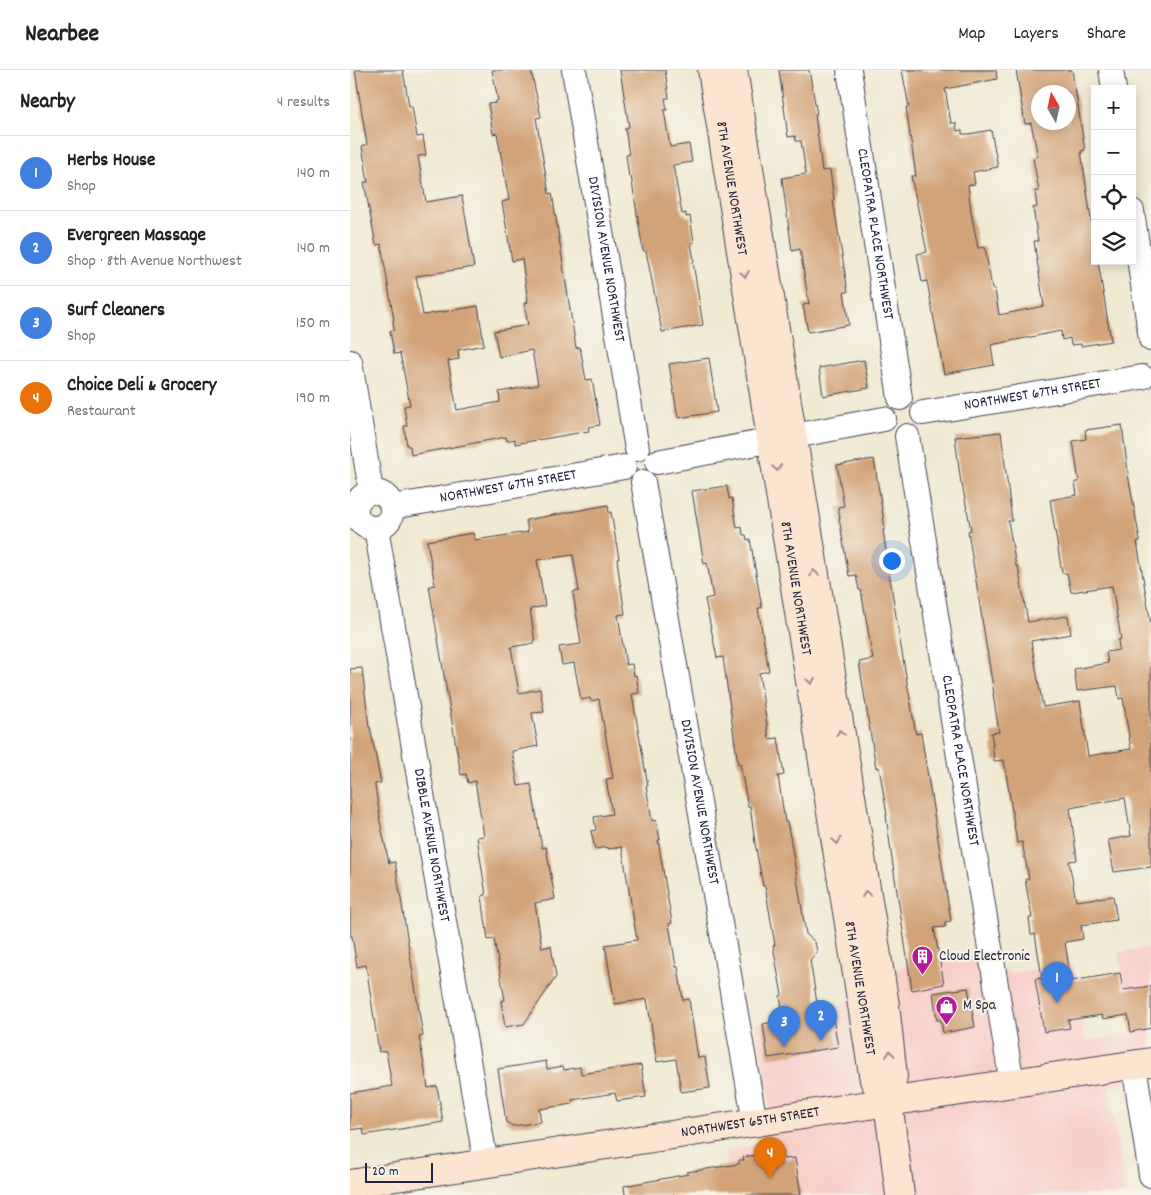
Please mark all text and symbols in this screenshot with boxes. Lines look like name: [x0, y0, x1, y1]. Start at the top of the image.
text: Nearbee: [25, 18, 99, 52]
text: Map: [958, 22, 985, 47]
text: Layers: [1013, 22, 1059, 47]
text: Share: [1087, 22, 1126, 47]
north arrow: [1031, 85, 1076, 130]
map controls: [1091, 85, 1136, 265]
button: +: [1091, 85, 1136, 130]
text: Nearby: [20, 88, 75, 118]
text: 4 results: [277, 91, 330, 114]
street label: 8TH AVENUE NORTHWEST: [709, 120, 753, 257]
button: −: [1091, 130, 1136, 175]
street label: CLEOPATRA PLACE NORTHWEST: [850, 147, 899, 321]
text: Herbs House: [67, 148, 155, 175]
text: 1: [34, 162, 38, 185]
text: 140 m: [296, 162, 330, 185]
text: Shop: [67, 175, 96, 198]
street label: DIVISION AVENUE NORTHWEST: [581, 175, 630, 344]
button: locate: [1091, 175, 1136, 220]
button: layers: [1091, 220, 1136, 265]
text: Evergreen Massage: [67, 223, 206, 250]
text: 2: [33, 237, 40, 260]
text: 140 m: [296, 237, 330, 260]
text: Shop · 8th Avenue Northwest: [67, 250, 242, 273]
one-way arrow: [740, 269, 750, 278]
text: Surf Cleaners: [67, 298, 165, 325]
text: 3: [32, 312, 40, 335]
text: 150 m: [296, 312, 330, 335]
text: Shop: [67, 325, 96, 348]
text: Choice Deli & Grocery: [67, 373, 216, 400]
street label: NORTHWEST 67TH STREET: [962, 373, 1103, 417]
text: 4: [33, 387, 39, 410]
text: 190 m: [296, 387, 330, 410]
text: Restaurant: [67, 400, 136, 423]
street label: NORTHWEST 67TH STREET: [438, 464, 578, 510]
one-way arrow: [772, 464, 782, 473]
street label: 8TH AVENUE NORTHWEST: [774, 520, 817, 657]
your location: [879, 548, 905, 574]
one-way arrow: [810, 568, 820, 577]
street label: CLEOPATRA PLACE NORTHWEST: [935, 674, 984, 848]
one-way arrow: [805, 677, 816, 685]
street label: DIVISION AVENUE NORTHWEST: [674, 718, 724, 886]
one-way arrow: [836, 729, 846, 738]
street label: DIBBLE AVENUE NORTHWEST: [407, 767, 455, 924]
one-way arrow: [831, 837, 841, 846]
one-way arrow: [862, 889, 872, 898]
street label: 8TH AVENUE NORTHWEST: [838, 920, 881, 1057]
building icon: Cloud Electronic: [911, 945, 935, 976]
place label: Cloud Electronic: [939, 946, 1030, 968]
pin: 1: [1041, 962, 1073, 1003]
shop icon: M Spa: [935, 994, 959, 1025]
place label: M Spa: [963, 995, 997, 1017]
pin: 2: [805, 1000, 837, 1041]
pin: 3: [768, 1006, 800, 1047]
one-way arrow: [885, 1050, 896, 1058]
street label: NORTHWEST 65TH STREET: [680, 1102, 821, 1144]
pin: 4: [754, 1137, 786, 1178]
scale bar: [365, 1160, 432, 1183]
text: 20 m: [372, 1162, 399, 1182]

